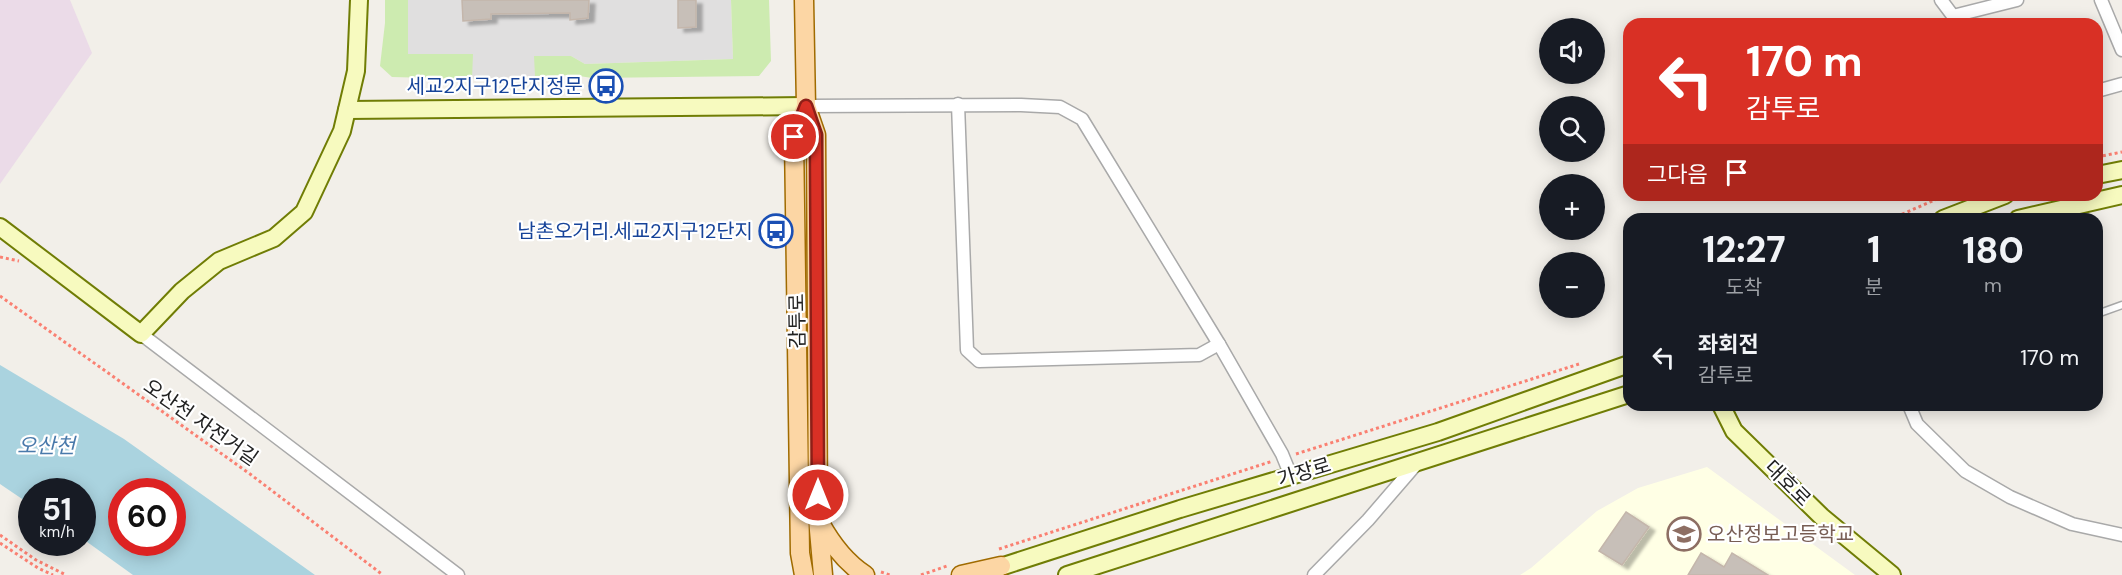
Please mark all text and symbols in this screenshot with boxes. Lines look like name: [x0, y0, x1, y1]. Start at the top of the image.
map controls: [1539, 18, 1605, 318]
button: sound: [1539, 18, 1605, 84]
text: 170 m: [1746, 34, 1863, 89]
icon: left: [1647, 42, 1725, 120]
bus stop icon: 세교2지구12단지정문: [588, 68, 624, 104]
place label: 세교2지구12단지정문: [407, 73, 583, 99]
text: 감투로: [1746, 91, 1821, 126]
button: search: [1539, 96, 1605, 162]
pin: [768, 111, 819, 162]
icon: arrive: [777, 120, 810, 153]
icon: arrive: [1720, 156, 1753, 189]
text: 그다음: [1647, 160, 1708, 189]
button: +: [1539, 174, 1605, 240]
bus stop icon: 남촌오거리.세교2지구12단지: [758, 213, 794, 249]
place label: 남촌오거리.세교2지구12단지: [517, 218, 753, 244]
text: 12:27: [1702, 226, 1786, 273]
text: 1: [1867, 226, 1881, 273]
text: 180: [1962, 227, 2024, 274]
button: −: [1539, 252, 1605, 318]
text: m: [1984, 272, 2002, 298]
text: 도착: [1725, 274, 1762, 300]
text: 분: [1865, 274, 1883, 300]
street label: 감투로: [784, 293, 810, 349]
text: 좌회전: [1698, 330, 1759, 359]
icon: left: [1647, 341, 1680, 374]
text: 170 m: [2020, 343, 2079, 372]
text: 감투로: [1698, 362, 1753, 388]
street label: 오산천 자전거길: [139, 373, 263, 471]
water label: 오산천: [17, 432, 78, 460]
street label: 가장로: [1274, 451, 1334, 493]
street label: 대호로: [1759, 454, 1817, 512]
position arrow: [786, 463, 850, 527]
speed limit sign: 60: [108, 478, 186, 556]
text: 51: [42, 490, 72, 529]
school or university icon: 오산정보고등학교: [1666, 516, 1702, 552]
place label: 오산정보고등학교: [1707, 521, 1854, 547]
text: km/h: [39, 522, 75, 542]

